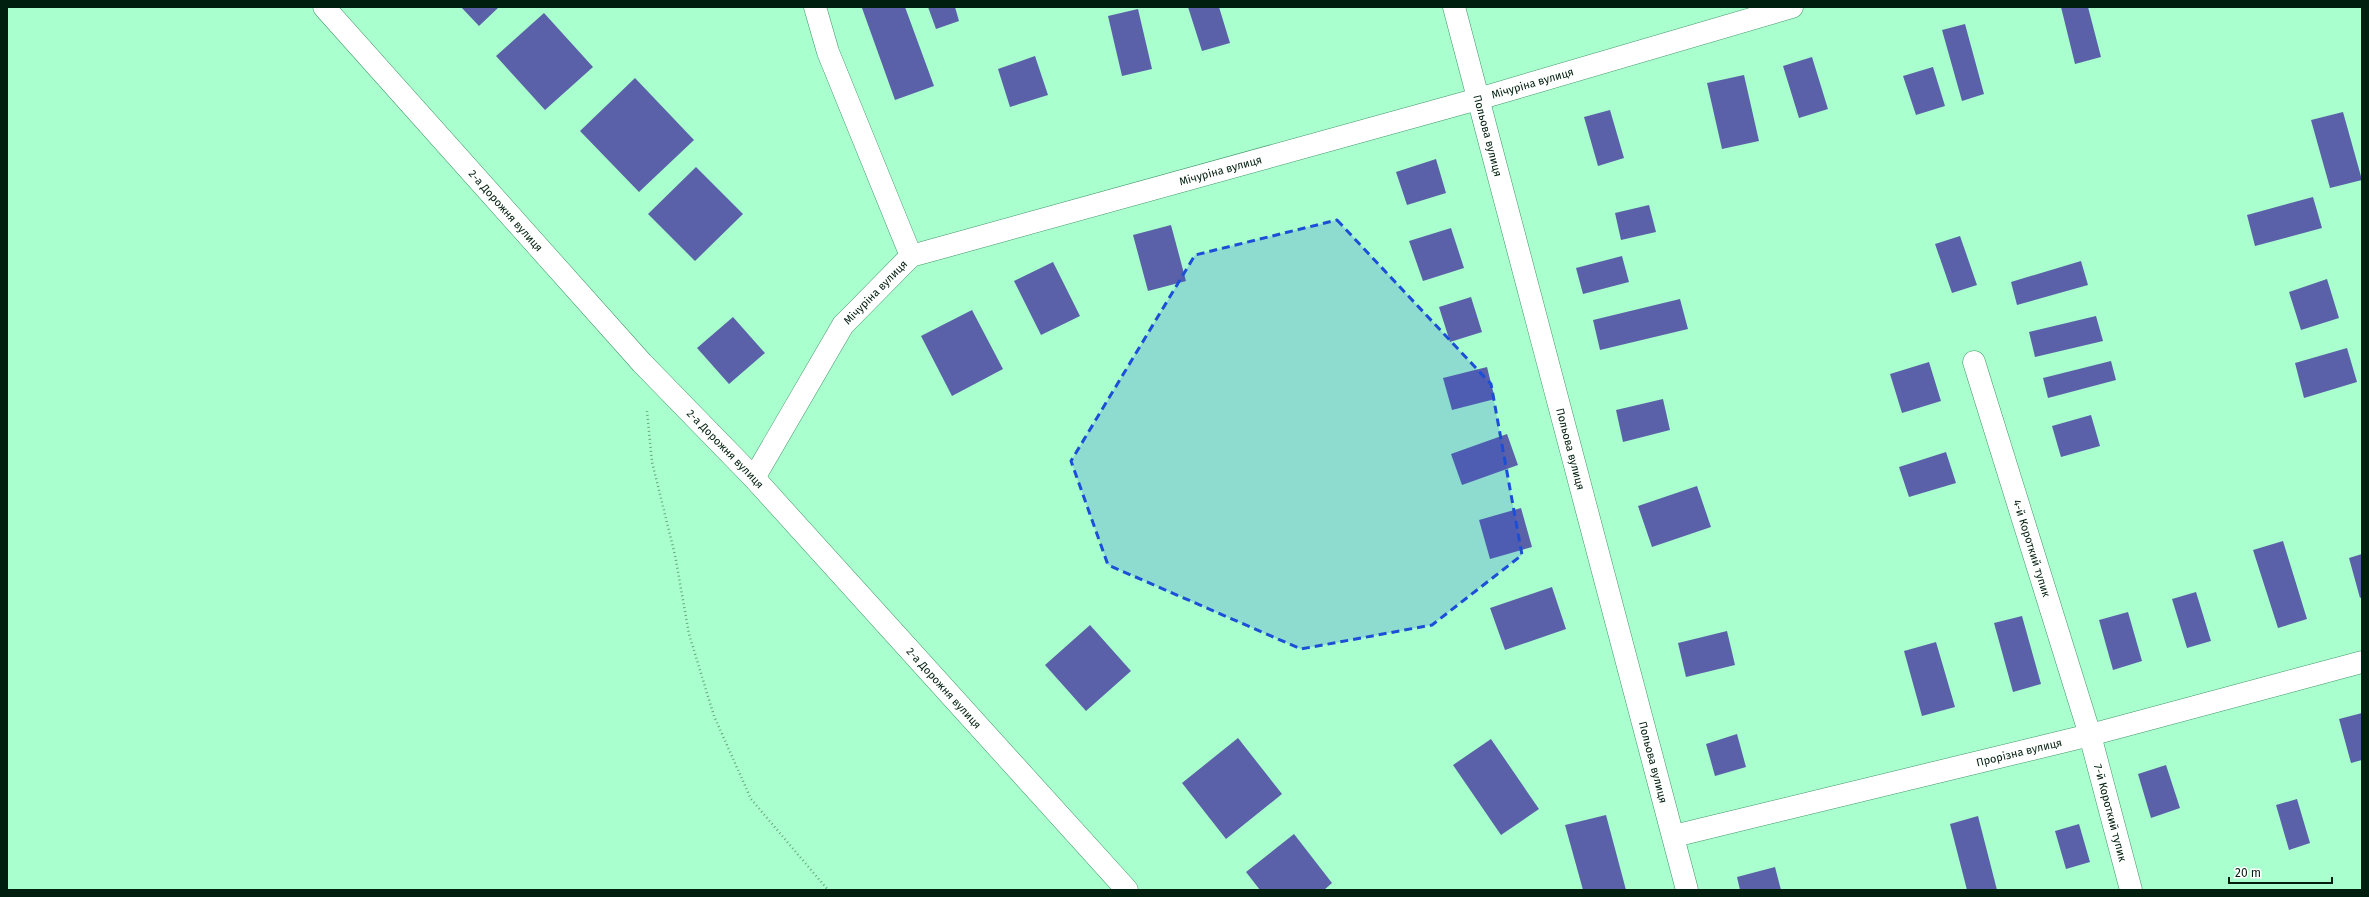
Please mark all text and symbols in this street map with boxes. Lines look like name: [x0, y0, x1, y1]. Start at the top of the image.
street label: Мічуріна вулиця: [1490, 65, 1575, 102]
street label: Польова вулиця: [1470, 93, 1504, 178]
street label: Мічуріна вулиця: [1178, 153, 1263, 188]
street label: 2-а Дорожня вулиця: [466, 167, 545, 254]
street label: Мічуріна вулиця: [841, 258, 910, 327]
street label: 2-а Дорожня вулиця: [684, 407, 766, 491]
street label: Польова вулиця: [1553, 407, 1587, 491]
street label: 4-й Короткий тупик: [2010, 498, 2053, 599]
street label: 2-а Дорожня вулиця: [904, 645, 984, 731]
street label: Польова вулиця: [1636, 720, 1670, 805]
street label: Прорізна вулиця: [1975, 736, 2063, 769]
street label: 7-й Короткий тупик: [2091, 763, 2129, 863]
scale bar: [2229, 859, 2332, 885]
text: 20 m: [2235, 866, 2261, 880]

